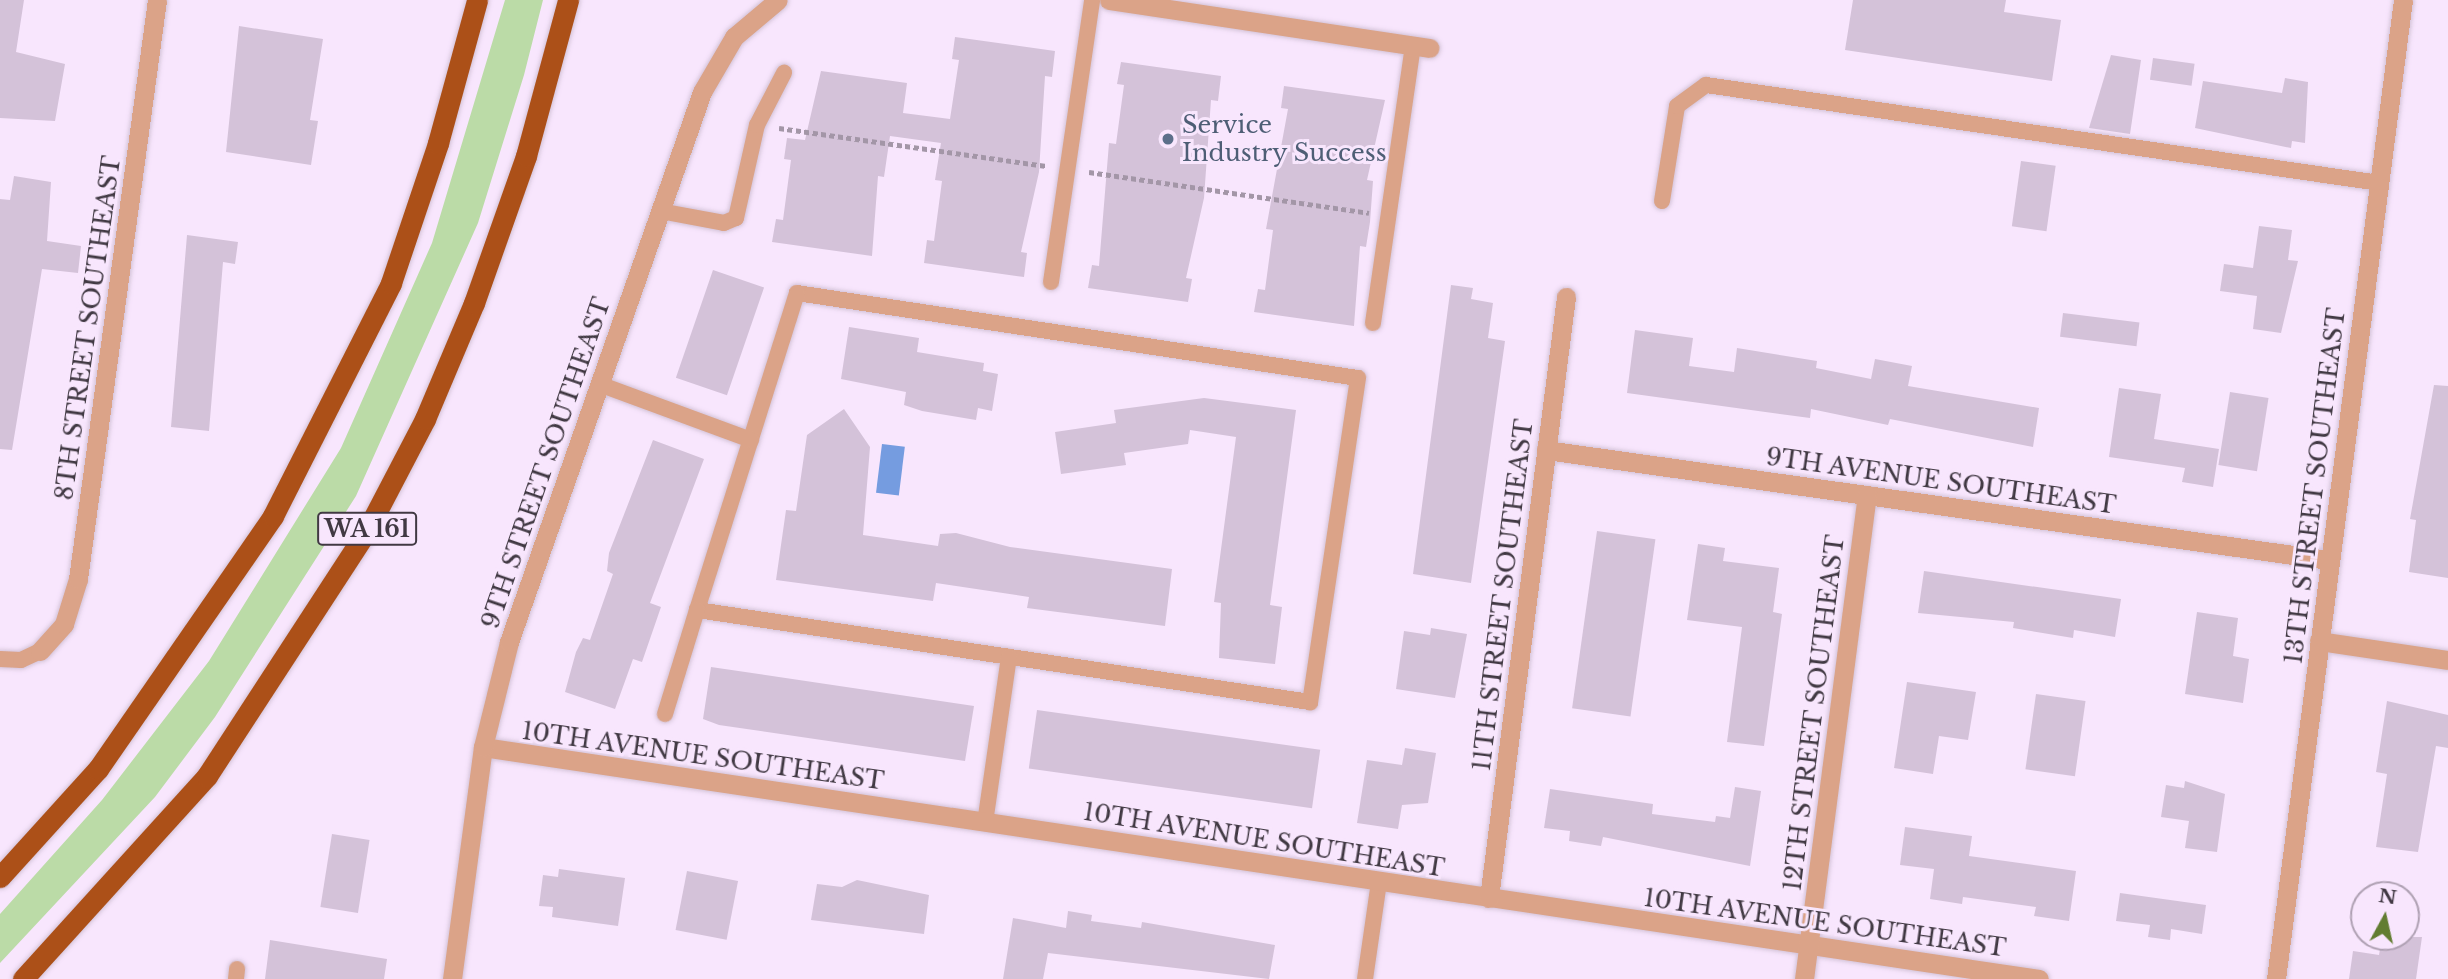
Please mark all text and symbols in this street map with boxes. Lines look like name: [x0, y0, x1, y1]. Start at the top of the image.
place label: Service Industry Success: [1182, 111, 1387, 167]
marker: Service Industry Success: [1160, 131, 1176, 147]
street label: 8TH STREET SOUTHEAST: [50, 154, 126, 502]
street label: 9TH STREET SOUTHEAST: [476, 293, 616, 633]
street label: 13TH STREET SOUTHEAST: [2279, 306, 2351, 666]
street label: 11TH STREET SOUTHEAST: [1467, 417, 1539, 773]
street label: 9TH AVENUE SOUTHEAST: [1764, 442, 2118, 520]
road number: WA 161: [316, 509, 418, 548]
street label: 12TH STREET SOUTHEAST: [1778, 533, 1850, 893]
street label: 10TH AVENUE SOUTHEAST: [520, 716, 886, 796]
street label: 10TH AVENUE SOUTHEAST: [1081, 797, 1447, 883]
north arrow: [2350, 881, 2420, 951]
street label: 10TH AVENUE SOUTHEAST: [1642, 883, 2008, 963]
text: N: [2377, 884, 2398, 909]

